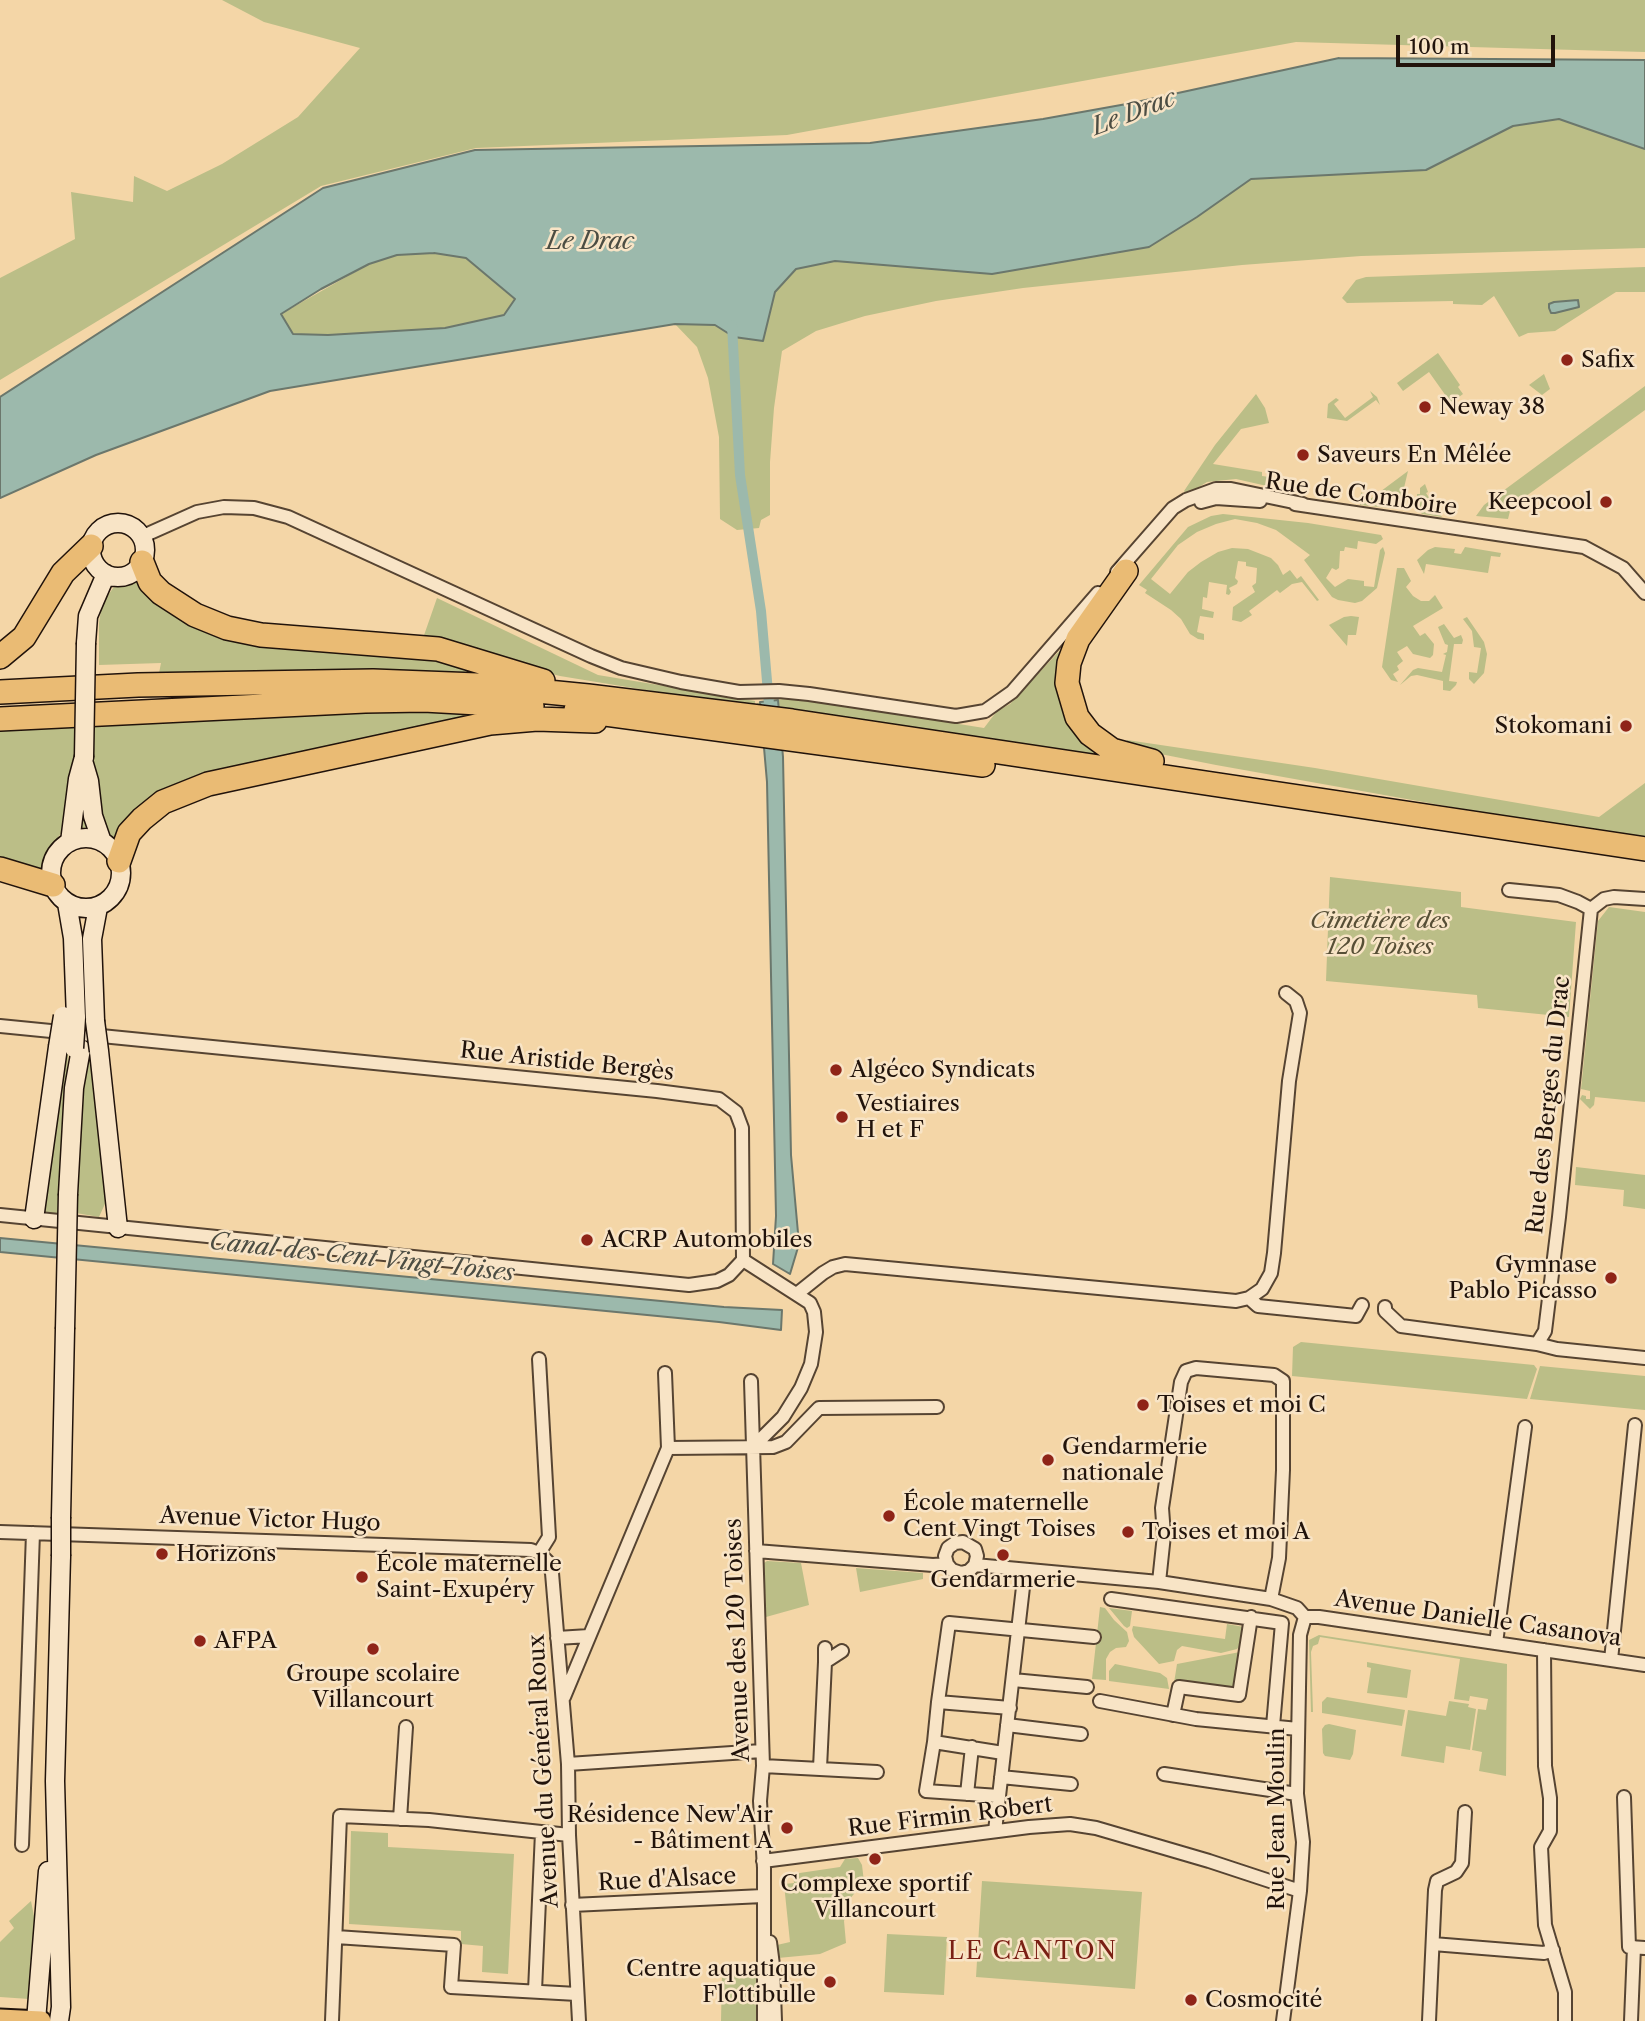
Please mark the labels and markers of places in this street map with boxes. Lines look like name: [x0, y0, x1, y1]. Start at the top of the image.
place label: Safix: [1581, 346, 1635, 374]
marker: Safix: [1559, 352, 1575, 368]
place label: Neway 38: [1439, 393, 1545, 421]
marker: Neway 38: [1417, 399, 1433, 415]
place label: Saveurs En Mêlée: [1317, 441, 1511, 469]
marker: Saveurs En Mêlée: [1295, 447, 1311, 463]
place label: Keepcool: [1488, 488, 1592, 516]
marker: Keepcool: [1598, 494, 1614, 510]
place label: Stokomani: [1495, 712, 1612, 740]
marker: Stokomani: [1618, 718, 1634, 734]
place label: Algéco Syndicats: [850, 1056, 1035, 1084]
marker: Algéco Syndicats: [828, 1062, 844, 1078]
place label: Vestiaires H et F: [856, 1090, 960, 1144]
marker: Vestiaires H et F: [834, 1109, 850, 1125]
place label: ACRP Automobiles: [601, 1226, 812, 1254]
marker: ACRP Automobiles: [579, 1232, 595, 1248]
place label: Gymnase Pablo Picasso: [1449, 1251, 1597, 1305]
marker: Gymnase Pablo Picasso: [1603, 1270, 1619, 1286]
place label: Toises et moi C: [1157, 1391, 1326, 1419]
marker: Toises et moi C: [1135, 1397, 1151, 1413]
place label: Gendarmerie nationale: [1062, 1433, 1207, 1487]
marker: Gendarmerie nationale: [1040, 1452, 1056, 1468]
place label: École maternelle Cent Vingt Toises: [903, 1489, 1096, 1543]
marker: École maternelle Cent Vingt Toises: [881, 1508, 897, 1524]
place label: Toises et moi A: [1142, 1518, 1310, 1546]
marker: Toises et moi A: [1120, 1524, 1136, 1540]
place label: Horizons: [176, 1540, 276, 1568]
marker: Horizons: [154, 1546, 170, 1562]
marker: Gendarmerie: [995, 1547, 1011, 1563]
place label: École maternelle Saint-Exupéry: [376, 1550, 562, 1604]
place label: Gendarmerie: [930, 1566, 1076, 1594]
marker: École maternelle Saint-Exupéry: [354, 1569, 370, 1585]
place label: AFPA: [214, 1627, 277, 1655]
marker: AFPA: [192, 1633, 208, 1649]
marker: Groupe scolaire Villancourt: [365, 1641, 381, 1657]
place label: Groupe scolaire Villancourt: [286, 1660, 460, 1714]
place label: Résidence New'Air - Bâtiment A: [567, 1801, 773, 1855]
marker: Résidence New'Air - Bâtiment A: [779, 1820, 795, 1836]
marker: Complexe sportif Villancourt: [867, 1851, 883, 1867]
place label: Complexe sportif Villancourt: [780, 1870, 970, 1924]
place label: Centre aquatique Flottibulle: [626, 1955, 816, 2009]
marker: Centre aquatique Flottibulle: [822, 1974, 838, 1990]
place label: Cosmocité: [1205, 1986, 1322, 2014]
marker: Cosmocité: [1183, 1992, 1199, 2008]

